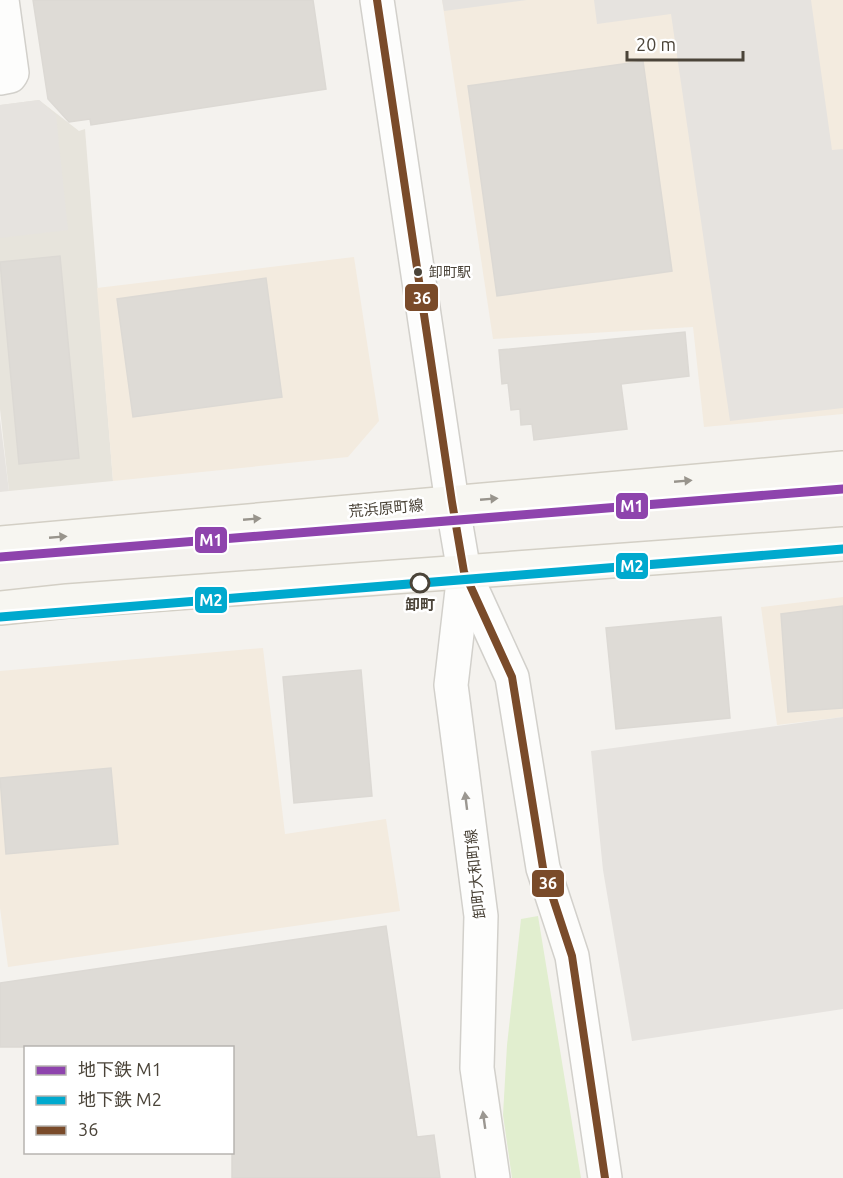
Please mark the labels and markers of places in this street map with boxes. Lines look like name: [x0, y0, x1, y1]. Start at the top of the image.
place label: 卸町駅: [429, 264, 471, 280]
marker: 卸町駅: [412, 266, 424, 278]
marker: 卸町: [410, 573, 430, 593]
place label: 卸町: [405, 596, 435, 613]

